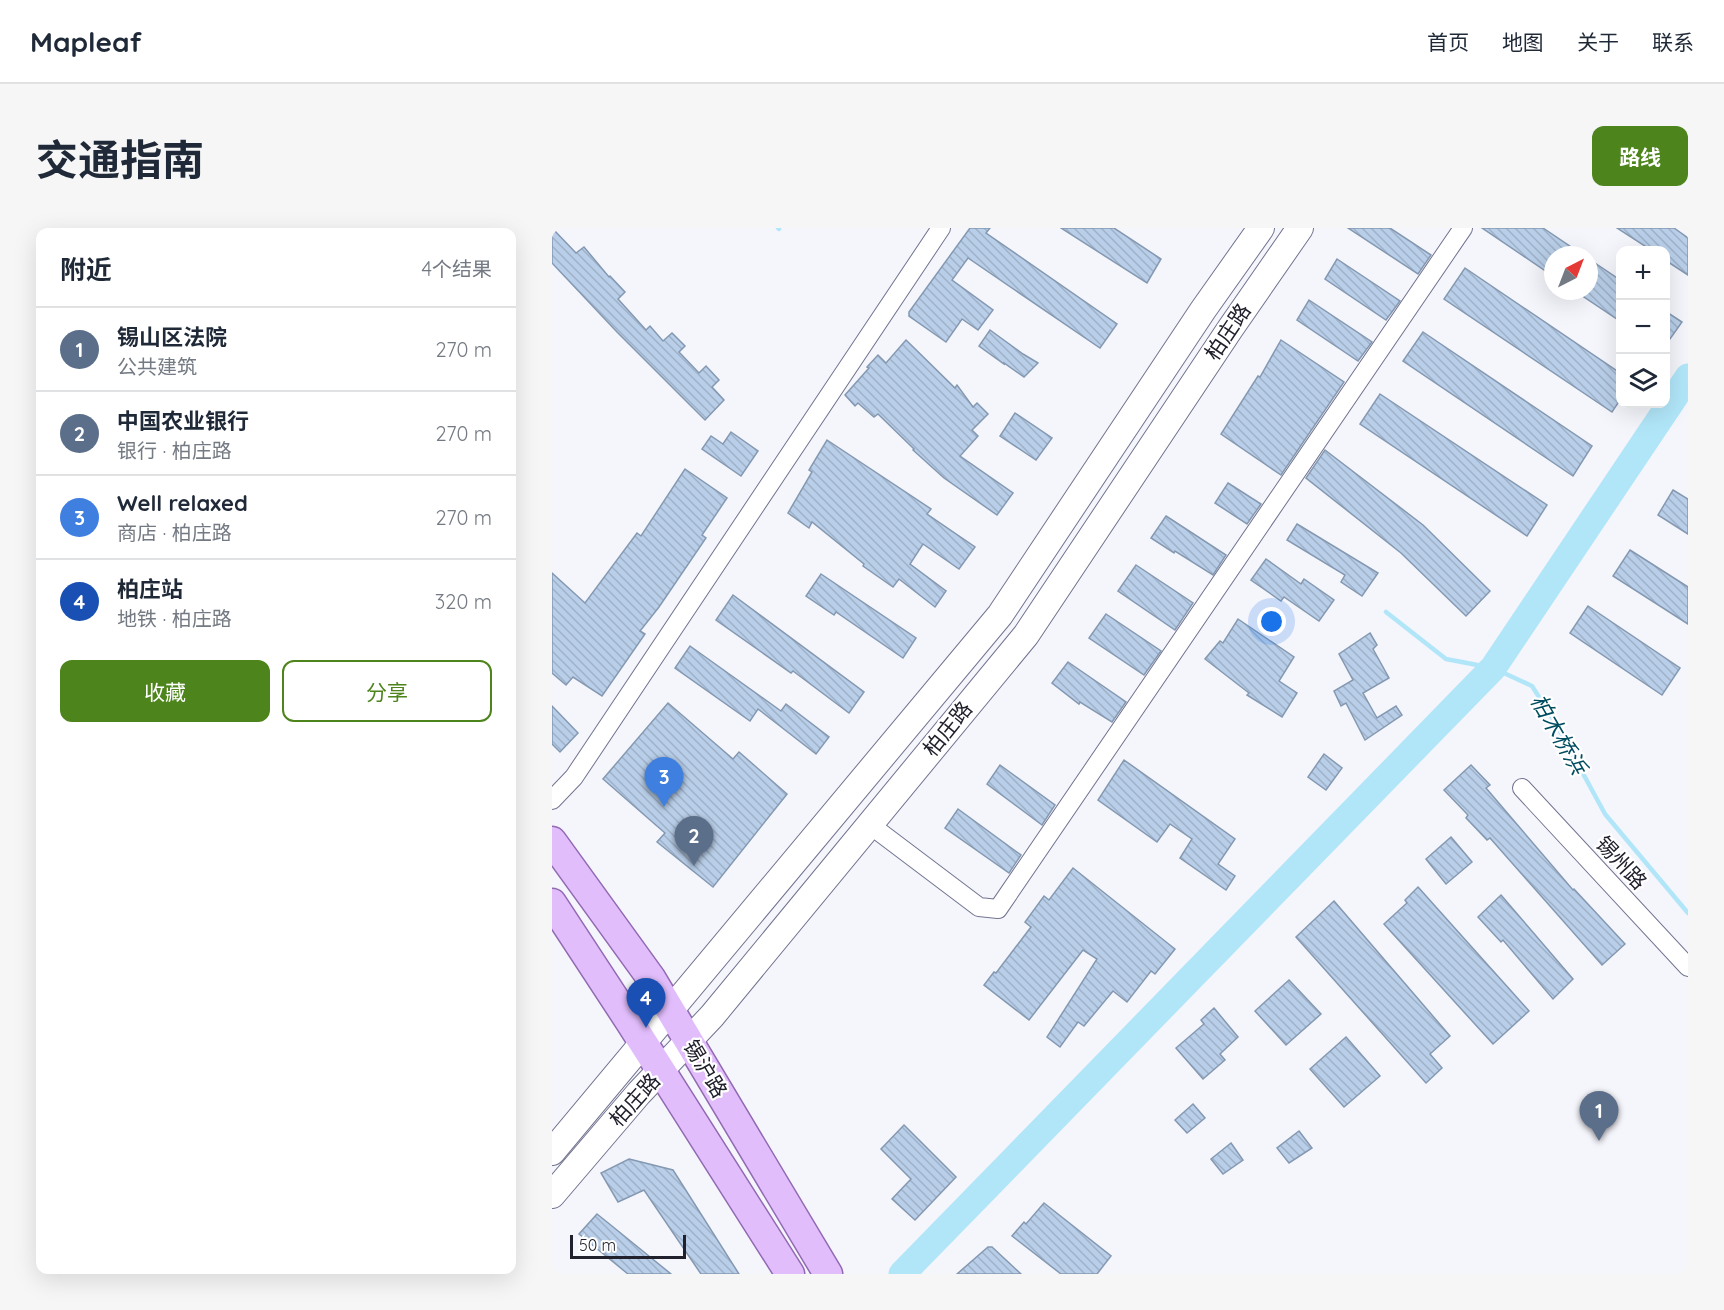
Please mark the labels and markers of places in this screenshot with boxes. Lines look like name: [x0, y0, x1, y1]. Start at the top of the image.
pin: 3: [644, 758, 684, 807]
pin: 2: [674, 816, 714, 866]
pin: 4: [626, 978, 665, 1028]
pin: 1: [1580, 1092, 1618, 1141]

